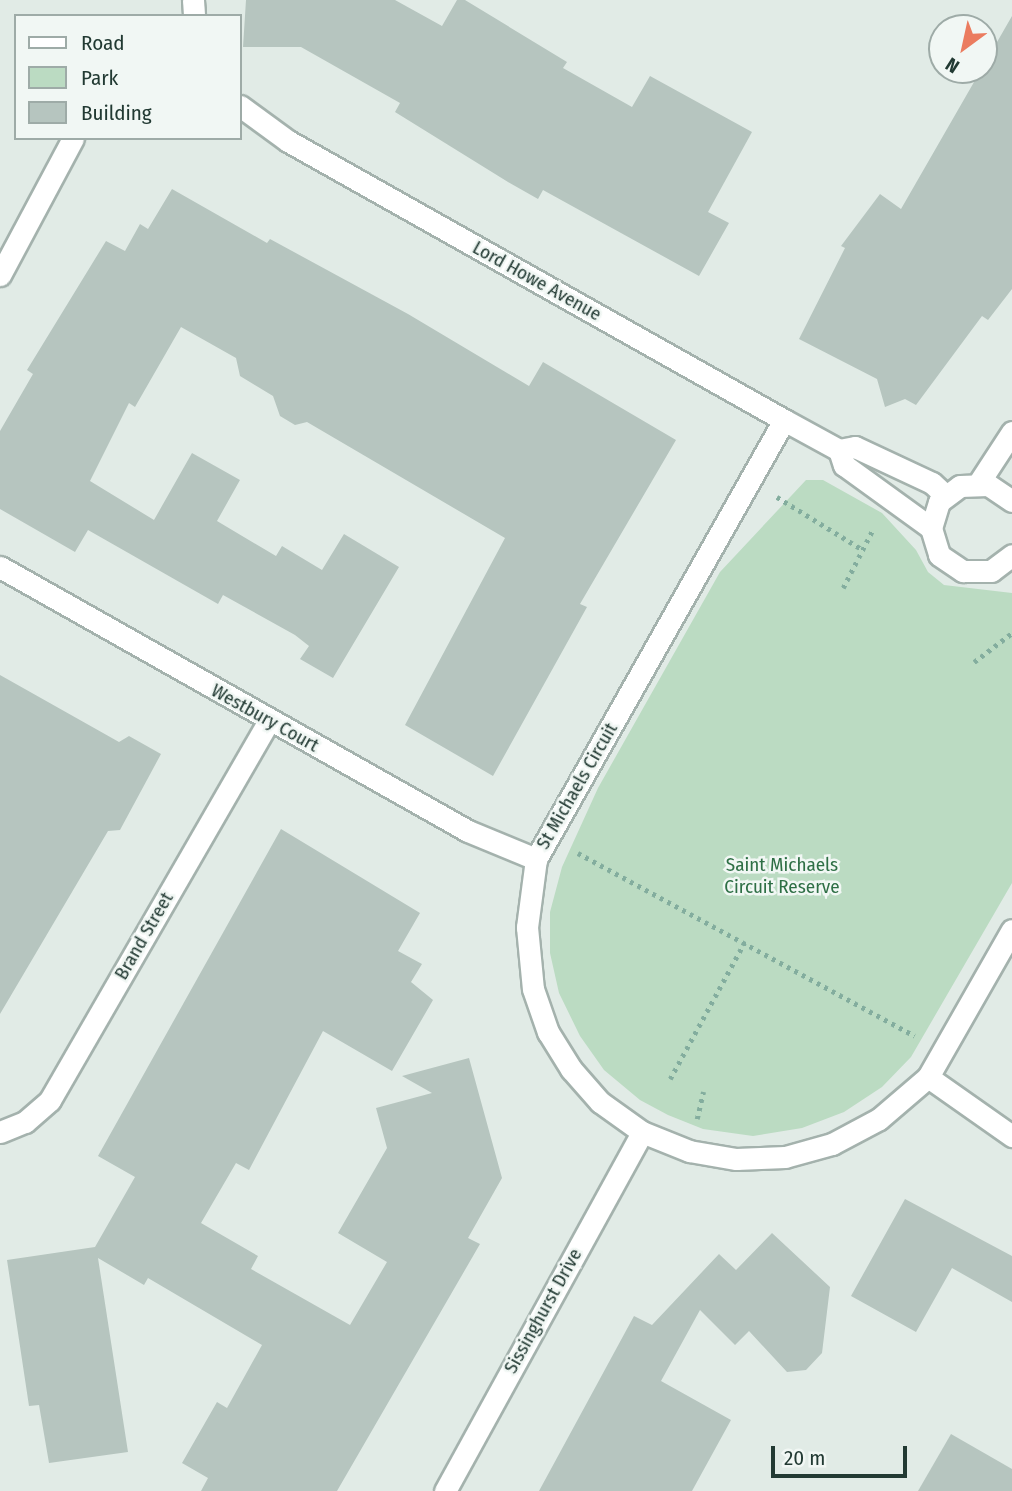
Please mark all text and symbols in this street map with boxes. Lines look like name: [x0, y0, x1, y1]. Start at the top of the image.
legend: [14, 14, 242, 140]
north arrow: [928, 14, 998, 84]
text: Road: [81, 30, 125, 56]
text: N: [941, 53, 963, 78]
text: Park: [81, 65, 118, 91]
text: Building: [81, 100, 152, 126]
street label: Lord Howe Avenue: [469, 236, 605, 326]
street label: Westbury Court: [207, 679, 323, 757]
street label: St Michaels Circuit: [532, 719, 622, 853]
park label: Saint Michaels Circuit Reserve: [724, 854, 840, 898]
street label: Brand Street: [110, 888, 178, 984]
street label: Sissinghurst Drive: [499, 1245, 587, 1377]
scale bar: [774, 1432, 911, 1476]
text: 20 m: [784, 1445, 825, 1471]

